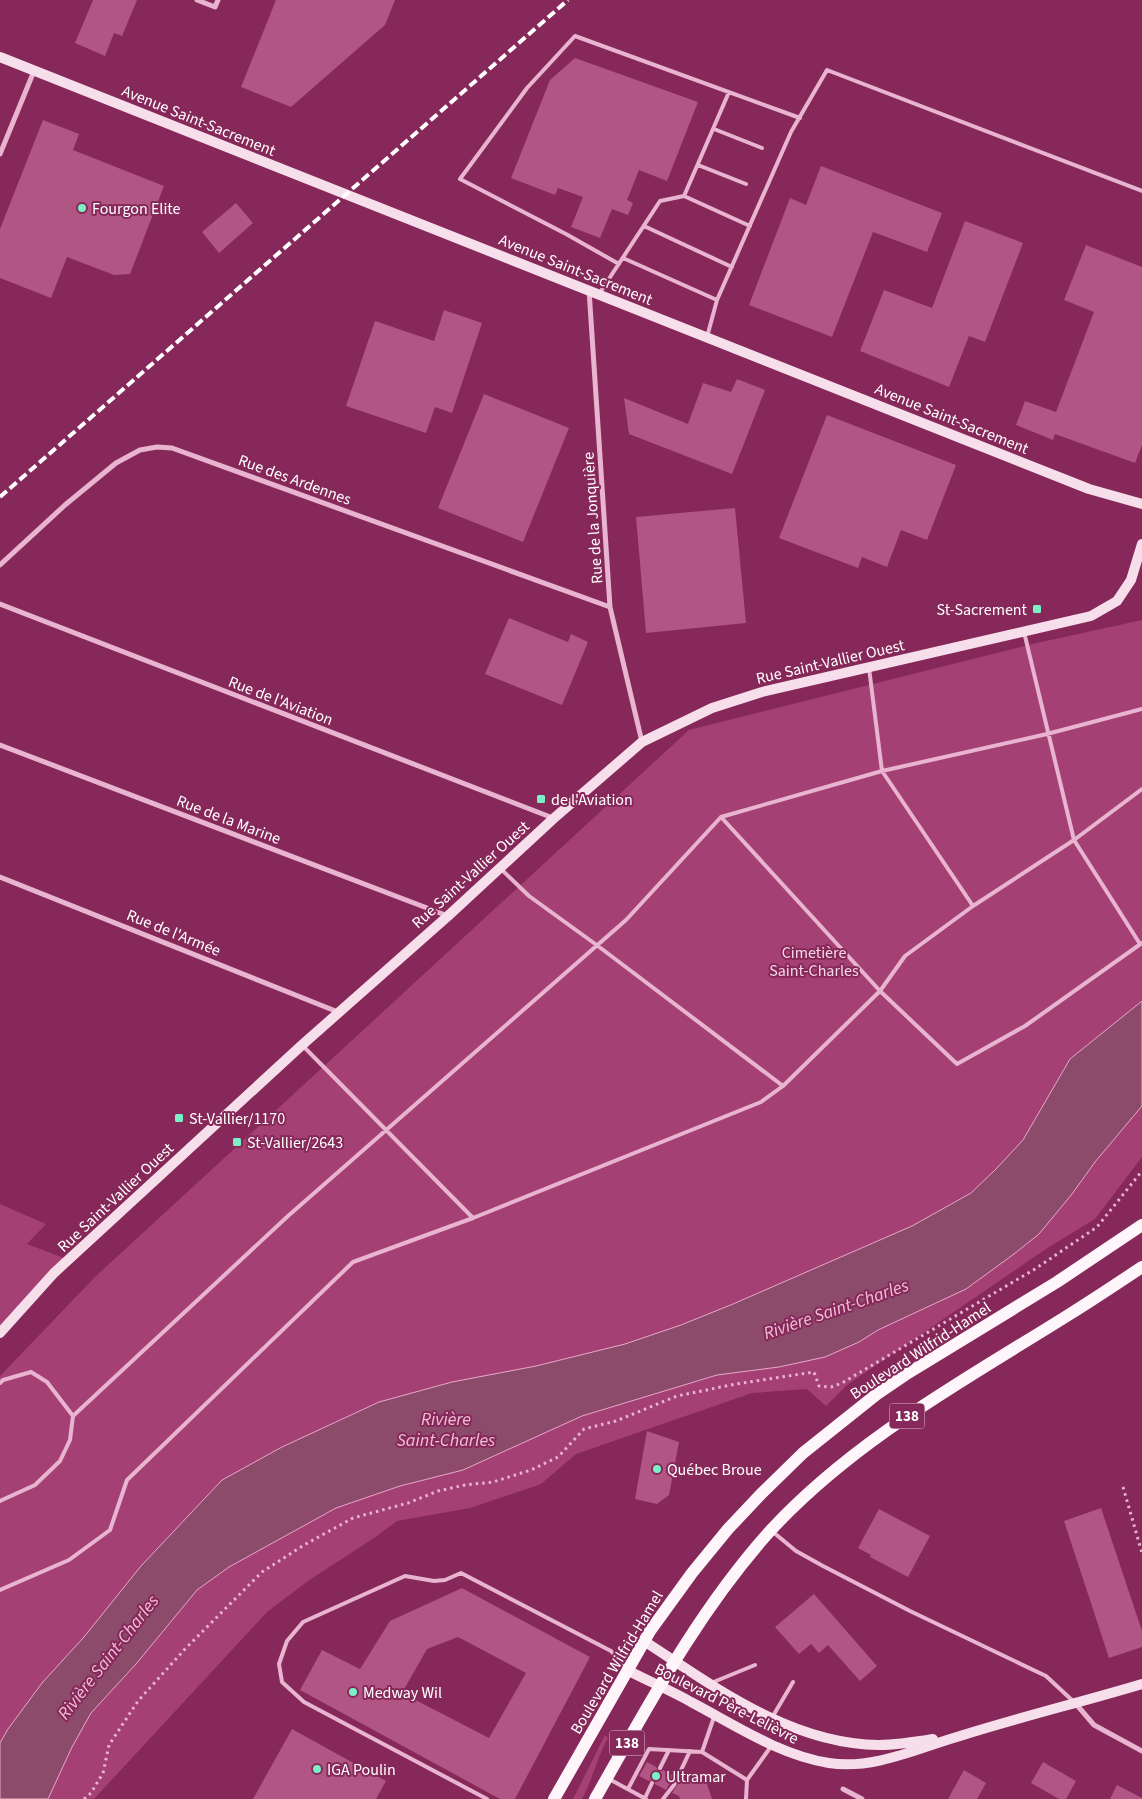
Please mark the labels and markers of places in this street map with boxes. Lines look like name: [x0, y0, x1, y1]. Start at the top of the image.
place label: Fourgon Elite: [92, 198, 181, 220]
marker: Fourgon Elite: [76, 202, 88, 214]
place label: St-Sacrement: [937, 599, 1028, 621]
marker: St-Sacrement: [1031, 603, 1043, 615]
place label: de l'Aviation: [551, 789, 633, 811]
marker: de l'Aviation: [535, 793, 547, 805]
place label: St-Vallier/1170: [189, 1108, 285, 1130]
marker: St-Vallier/1170: [173, 1112, 185, 1124]
place label: St-Vallier/2643: [247, 1132, 343, 1154]
marker: St-Vallier/2643: [231, 1136, 243, 1148]
place label: Québec Broue: [667, 1459, 762, 1481]
marker: Québec Broue: [651, 1463, 663, 1475]
place label: Medway Wil: [363, 1682, 442, 1704]
marker: Medway Wil: [347, 1686, 359, 1698]
place label: IGA Poulin: [327, 1759, 396, 1781]
marker: IGA Poulin: [311, 1763, 323, 1775]
place label: Ultramar: [666, 1766, 726, 1788]
marker: Ultramar: [650, 1770, 662, 1782]

